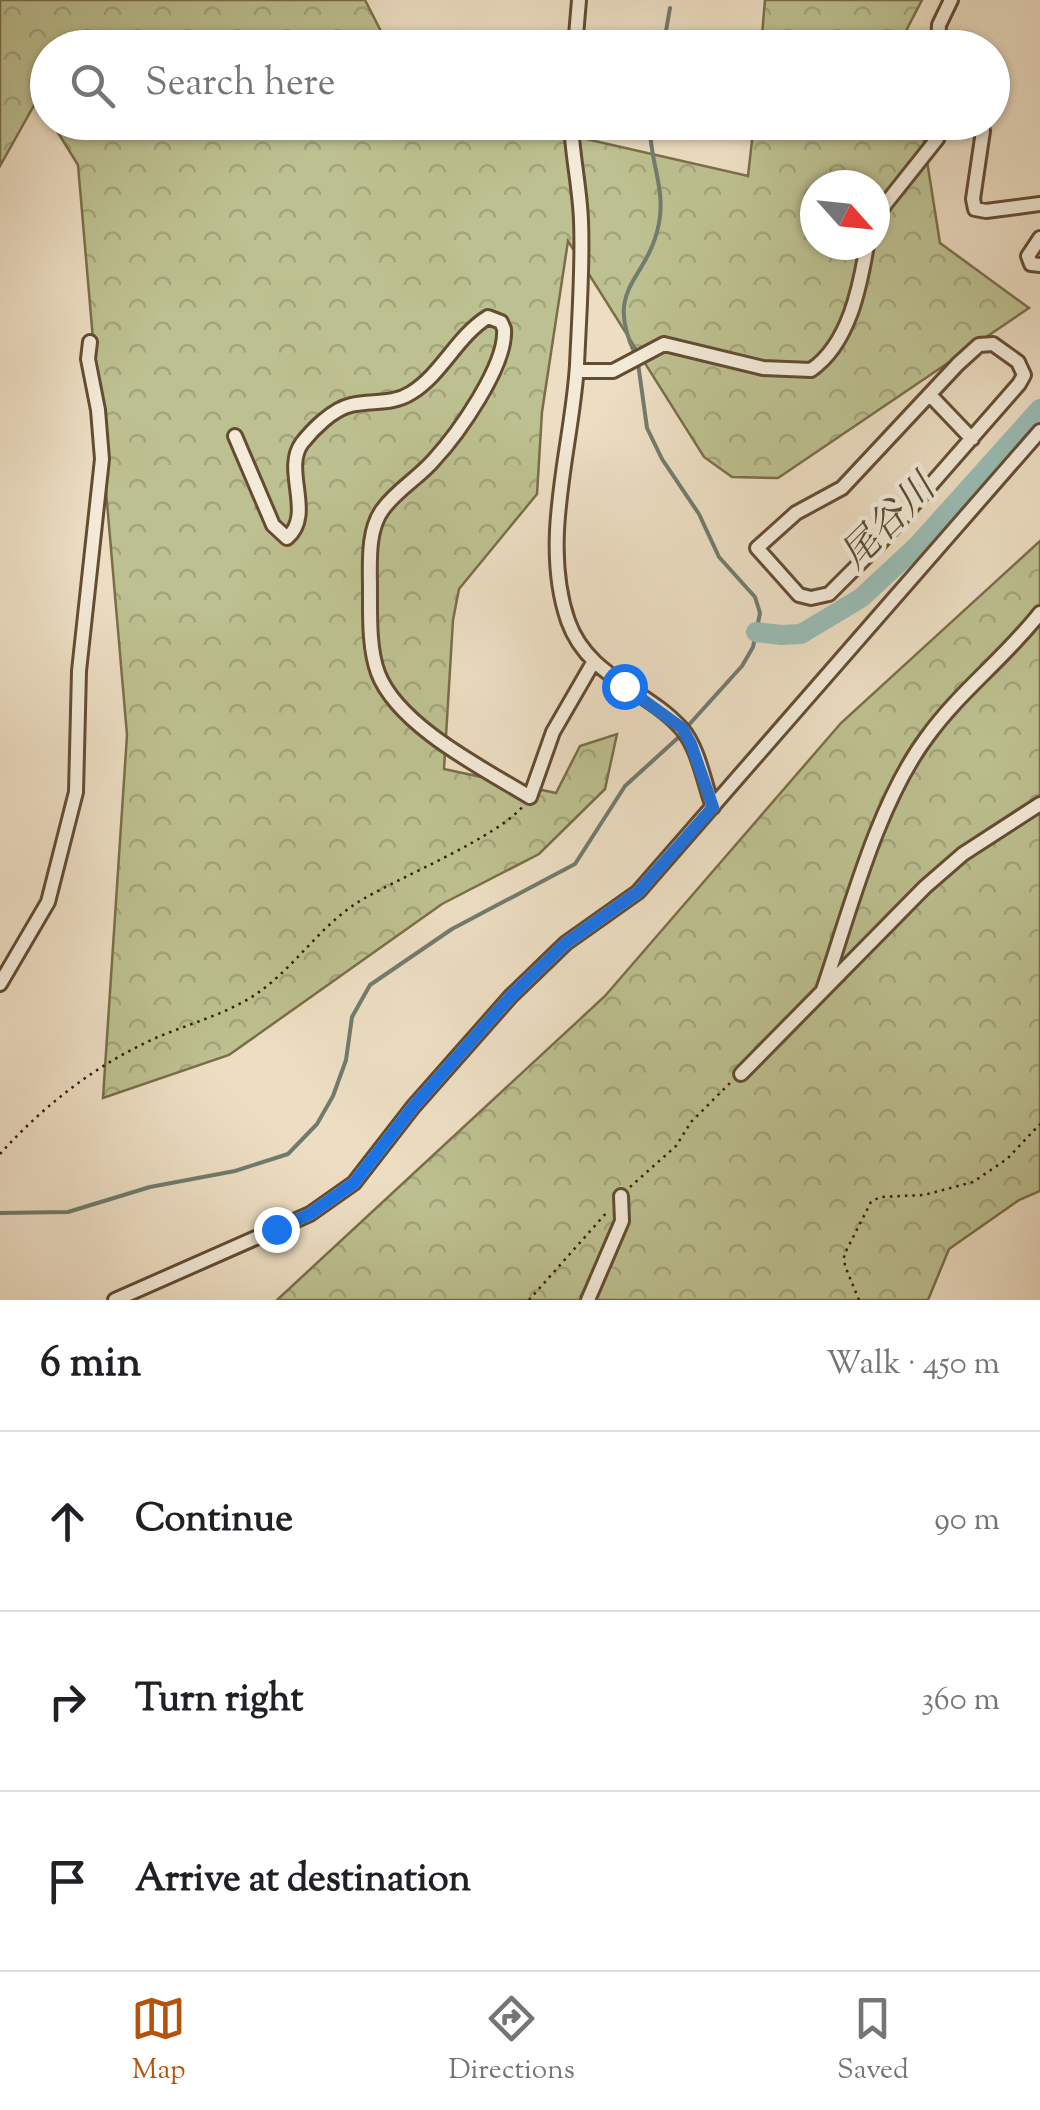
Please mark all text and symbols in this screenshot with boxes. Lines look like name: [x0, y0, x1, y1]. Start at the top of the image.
search box: [30, 30, 1010, 140]
icon: search: [65, 58, 120, 113]
text: Search here: [145, 58, 336, 112]
north arrow: [800, 170, 890, 260]
water label: 尾谷川: [830, 462, 952, 583]
route start: [602, 664, 648, 710]
route end: [254, 1207, 300, 1253]
text: 6 min: [40, 1335, 141, 1395]
text: Walk · 450 m: [826, 1342, 1000, 1388]
icon: ahead: [40, 1494, 95, 1549]
text: Continue: [135, 1494, 293, 1548]
text: 90 m: [934, 1498, 1000, 1544]
icon: right: [40, 1674, 95, 1729]
text: Turn right: [135, 1674, 303, 1728]
text: 360 m: [921, 1678, 1000, 1724]
icon: arrive: [40, 1854, 95, 1909]
text: Arrive at destination: [135, 1854, 471, 1908]
tab: Map: [131, 1991, 186, 2091]
tab: Directions: [448, 1991, 575, 2091]
tab: Saved: [837, 1991, 909, 2091]

